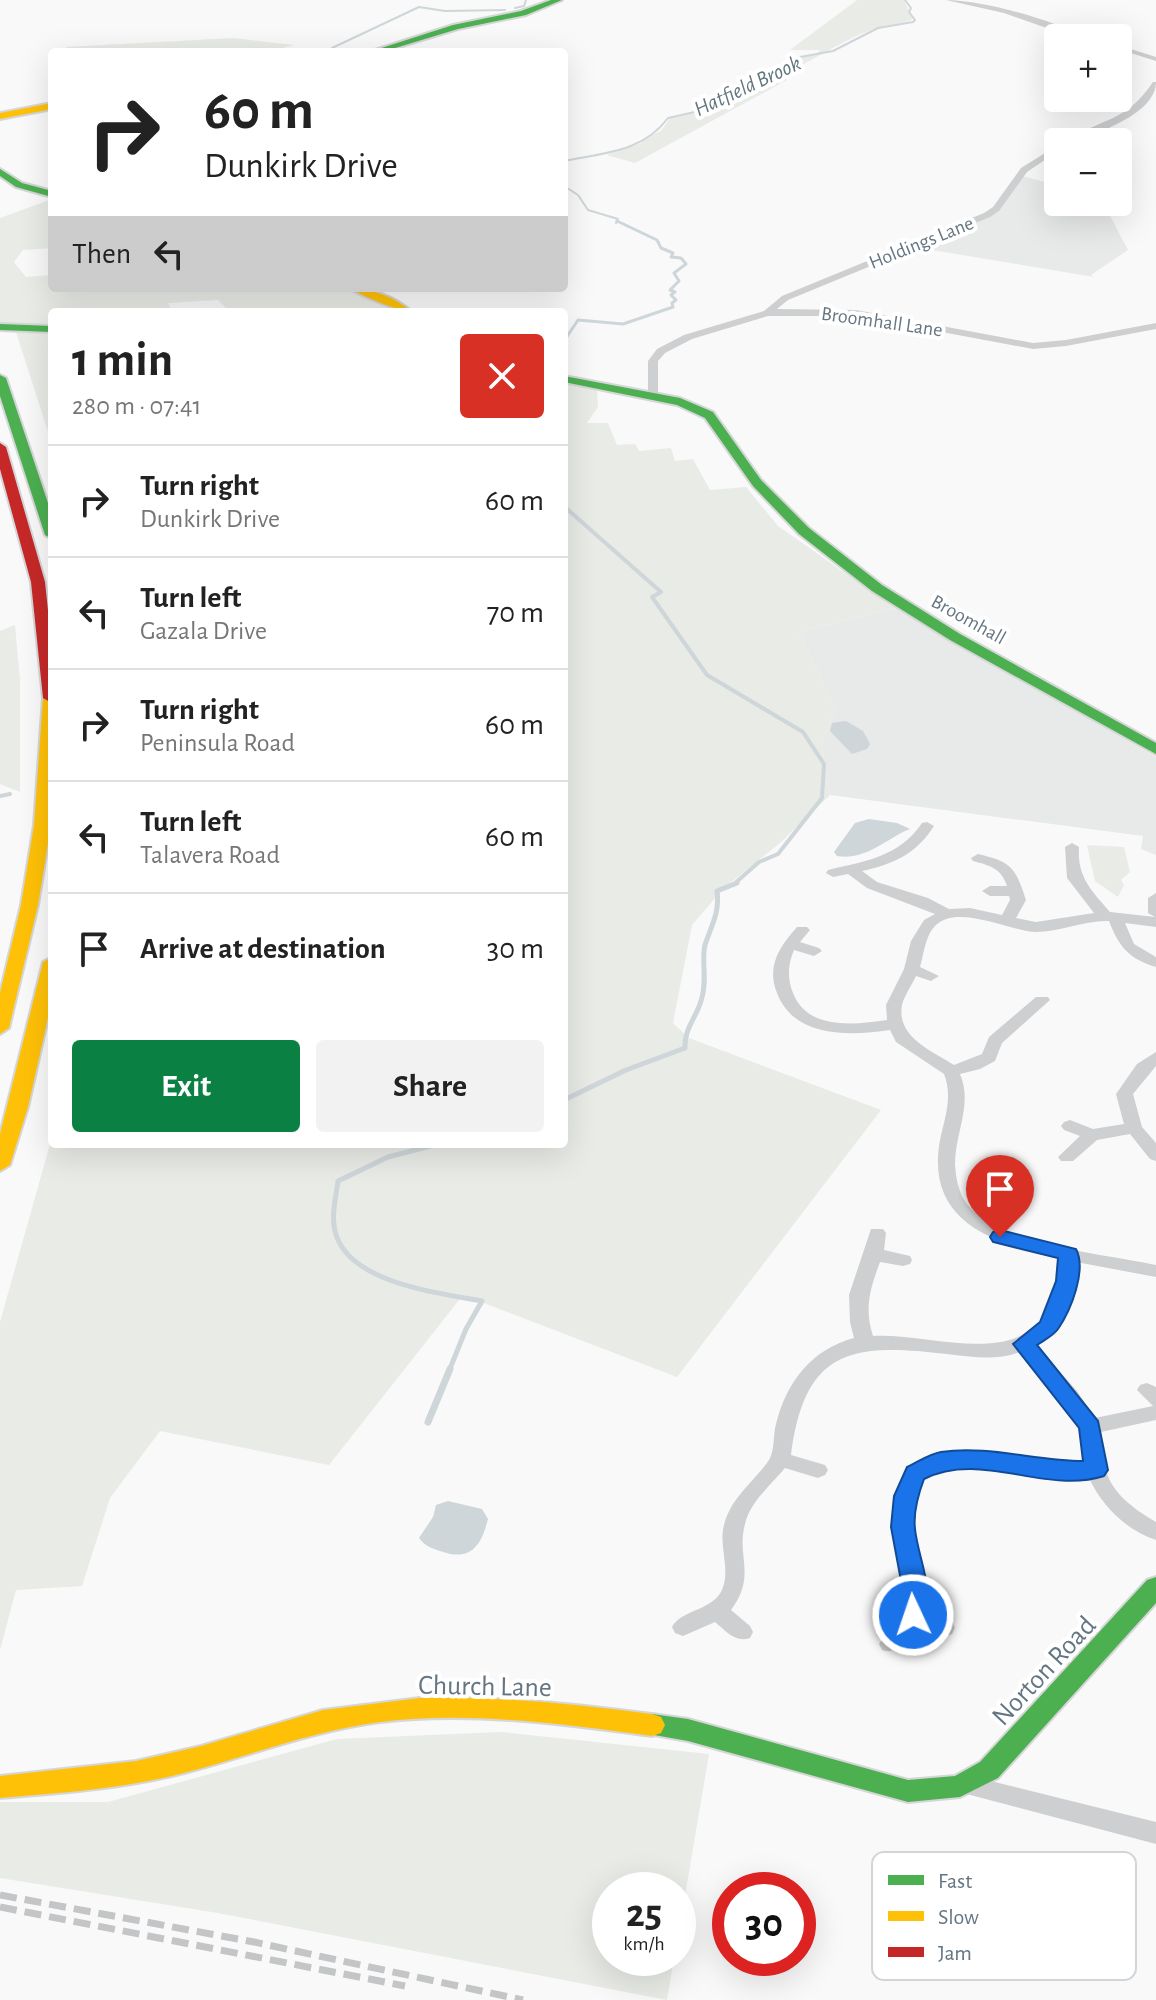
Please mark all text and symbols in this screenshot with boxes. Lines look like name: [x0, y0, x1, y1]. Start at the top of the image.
map controls: [1044, 24, 1132, 216]
button: +: [1044, 24, 1132, 112]
water label: Hatfield Brook: [691, 52, 804, 120]
icon: right: [72, 80, 176, 184]
text: 60 m: [204, 83, 314, 139]
button: −: [1044, 128, 1132, 216]
text: Dunkirk Drive: [204, 148, 398, 184]
street label: Holdings Lane: [866, 213, 977, 273]
icon: left: [147, 232, 191, 276]
text: Then: [72, 239, 131, 269]
street label: Broomhall Lane: [820, 304, 944, 340]
button: close: [460, 334, 544, 418]
text: 1 min: [72, 337, 173, 385]
text: 280 m · 07:41: [72, 393, 201, 419]
text: Turn right: [140, 471, 259, 501]
icon: right: [72, 479, 116, 523]
text: 60 m: [485, 486, 544, 516]
text: Dunkirk Drive: [140, 506, 280, 532]
text: Turn left: [140, 583, 241, 613]
icon: left: [72, 591, 116, 635]
street label: Broomhall: [928, 591, 1009, 648]
text: 70 m: [487, 598, 544, 628]
text: Gazala Drive: [140, 618, 267, 644]
text: Turn right: [140, 695, 259, 725]
icon: right: [72, 703, 116, 747]
text: 60 m: [485, 710, 544, 740]
text: Peninsula Road: [140, 730, 295, 756]
text: Turn left: [140, 807, 241, 837]
icon: left: [72, 815, 116, 859]
text: 60 m: [485, 822, 544, 852]
text: Talavera Road: [140, 842, 280, 868]
icon: arrive: [72, 927, 116, 971]
text: Arrive at destination: [140, 934, 386, 964]
text: 30 m: [487, 934, 544, 964]
button: Exit: [72, 1040, 300, 1132]
button: Share: [316, 1040, 544, 1132]
pin: [966, 1155, 1034, 1237]
icon: arrive: [978, 1167, 1022, 1211]
position arrow: [871, 1573, 955, 1657]
street label: Norton Road: [987, 1611, 1102, 1731]
street label: Church Lane: [418, 1672, 552, 1702]
legend: [872, 1852, 1136, 1980]
text: Fast: [938, 1870, 972, 1892]
speed limit sign: 30: [712, 1872, 816, 1976]
text: 25: [626, 1894, 662, 1934]
text: Slow: [938, 1906, 979, 1928]
text: km/h: [623, 1934, 665, 1954]
text: Jam: [938, 1942, 972, 1964]

